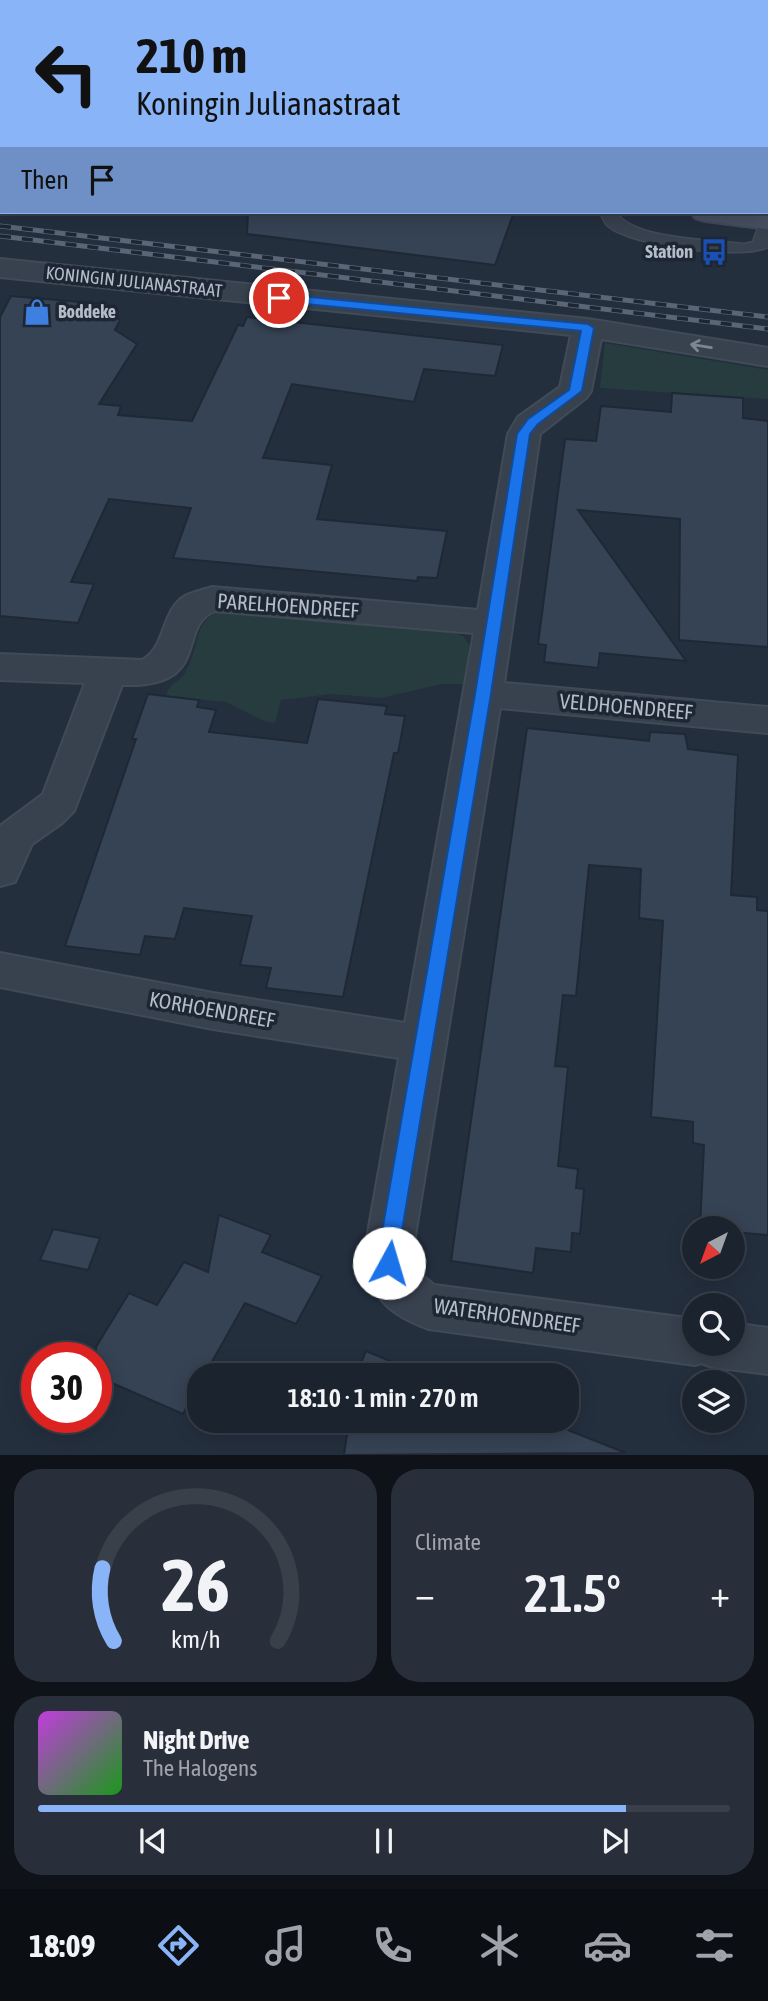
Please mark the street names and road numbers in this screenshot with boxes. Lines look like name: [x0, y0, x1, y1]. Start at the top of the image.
street label: KONINGIN JULIANASTRAAT: [45, 262, 223, 301]
street label: PARELHOENDREEF: [217, 588, 360, 622]
street label: VELDHOENDREEF: [559, 688, 694, 724]
street label: KORHOENDREEF: [148, 986, 277, 1032]
street label: WATERHOENDREEF: [433, 1293, 582, 1337]

